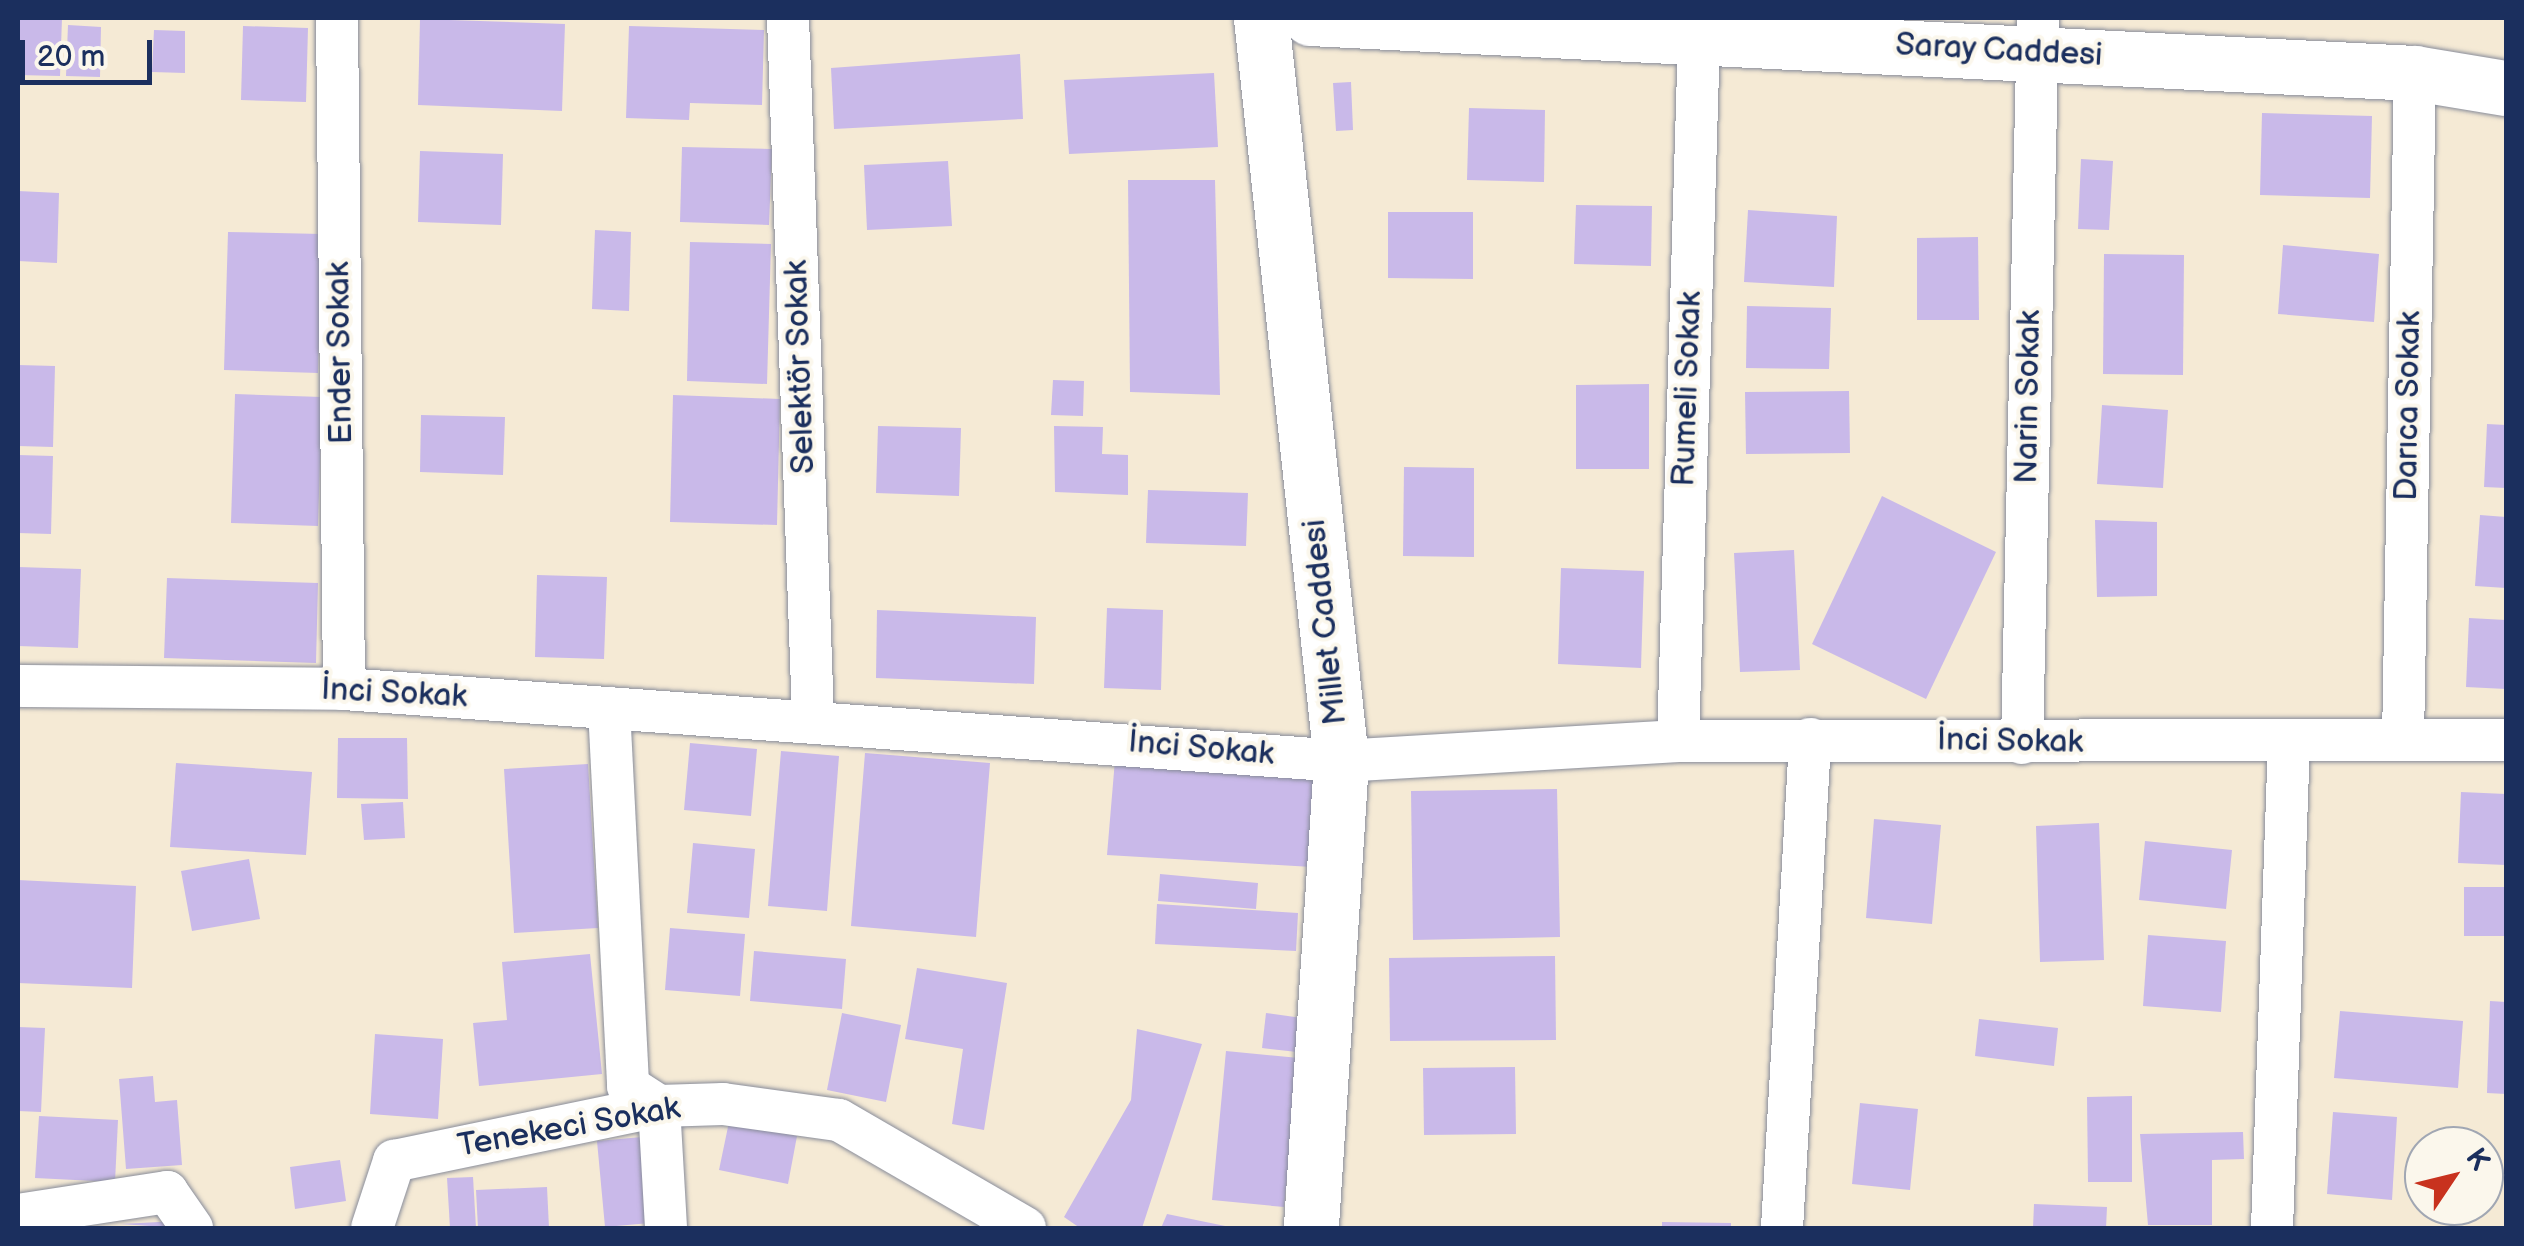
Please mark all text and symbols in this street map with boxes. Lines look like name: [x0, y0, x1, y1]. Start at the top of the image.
scale bar: [25, 20, 158, 82]
street label: Saray Caddesi: [1893, 26, 2105, 76]
text: 20 m: [37, 39, 105, 75]
street label: Selektör Sokak: [778, 259, 824, 475]
street label: Ender Sokak: [320, 261, 362, 445]
street label: Rumeli Sokak: [1665, 291, 1711, 487]
street label: Narin Sokak: [2008, 309, 2050, 485]
street label: Darıca Sokak: [2388, 310, 2430, 502]
street label: Millet Caddesi: [1296, 517, 1356, 727]
street label: İnci Sokak: [320, 671, 468, 717]
street label: İnci Sokak: [1936, 722, 2084, 762]
street label: İnci Sokak: [1126, 723, 1276, 775]
street label: Tenekeci Sokak: [455, 1090, 683, 1166]
north arrow: [2404, 1126, 2504, 1226]
text: K: [2458, 1142, 2496, 1177]

